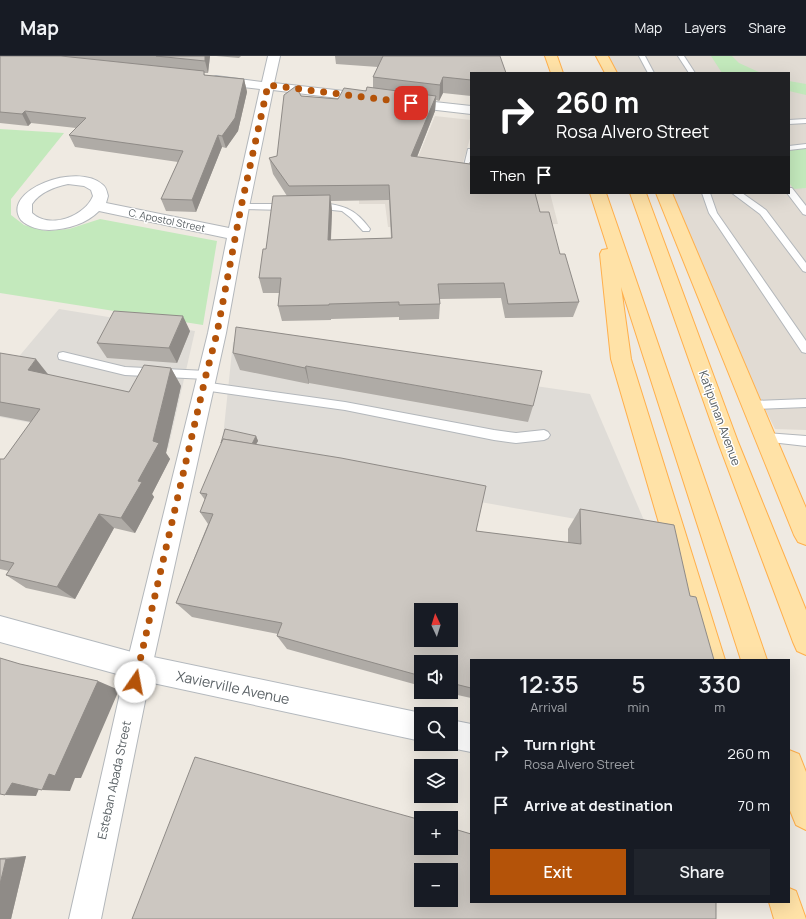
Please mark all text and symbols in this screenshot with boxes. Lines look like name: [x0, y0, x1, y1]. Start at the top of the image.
text: Map: [20, 15, 59, 41]
text: Map: [634, 18, 662, 37]
text: Layers: [684, 18, 726, 37]
text: Share: [748, 18, 786, 37]
text: 260 m: [556, 83, 639, 121]
pin: [394, 86, 428, 120]
icon: right: [490, 88, 542, 140]
icon: arrive: [400, 92, 422, 114]
text: Rosa Alvero Street: [556, 119, 709, 143]
icon: arrive: [533, 164, 555, 186]
text: Then: [490, 165, 525, 186]
street label: C. Apostol Street: [127, 205, 207, 235]
street label: Katipunan Avenue: [695, 368, 745, 468]
north arrow: [414, 603, 458, 647]
map controls: [414, 603, 458, 907]
button: sound: [414, 655, 458, 699]
position arrow: [114, 661, 156, 703]
street label: Xavierville Avenue: [175, 666, 291, 708]
text: 12:35: [519, 667, 579, 700]
text: 5: [631, 667, 645, 700]
text: 330: [698, 667, 741, 700]
text: Arrival: [530, 698, 567, 716]
text: min: [628, 698, 649, 716]
text: m: [714, 698, 725, 716]
button: search: [414, 707, 458, 751]
street label: Esteban Abada Street: [93, 719, 135, 841]
text: Turn right: [524, 734, 595, 755]
icon: right: [490, 742, 512, 764]
text: 260 m: [727, 743, 770, 764]
text: Rosa Alvero Street: [524, 755, 635, 773]
button: layers: [414, 759, 458, 803]
icon: arrive: [490, 794, 512, 816]
text: Arrive at destination: [524, 795, 673, 816]
text: 70 m: [738, 795, 770, 816]
button: +: [414, 811, 458, 855]
button: Exit: [490, 849, 626, 895]
button: Share: [634, 849, 770, 895]
button: −: [414, 863, 458, 907]

